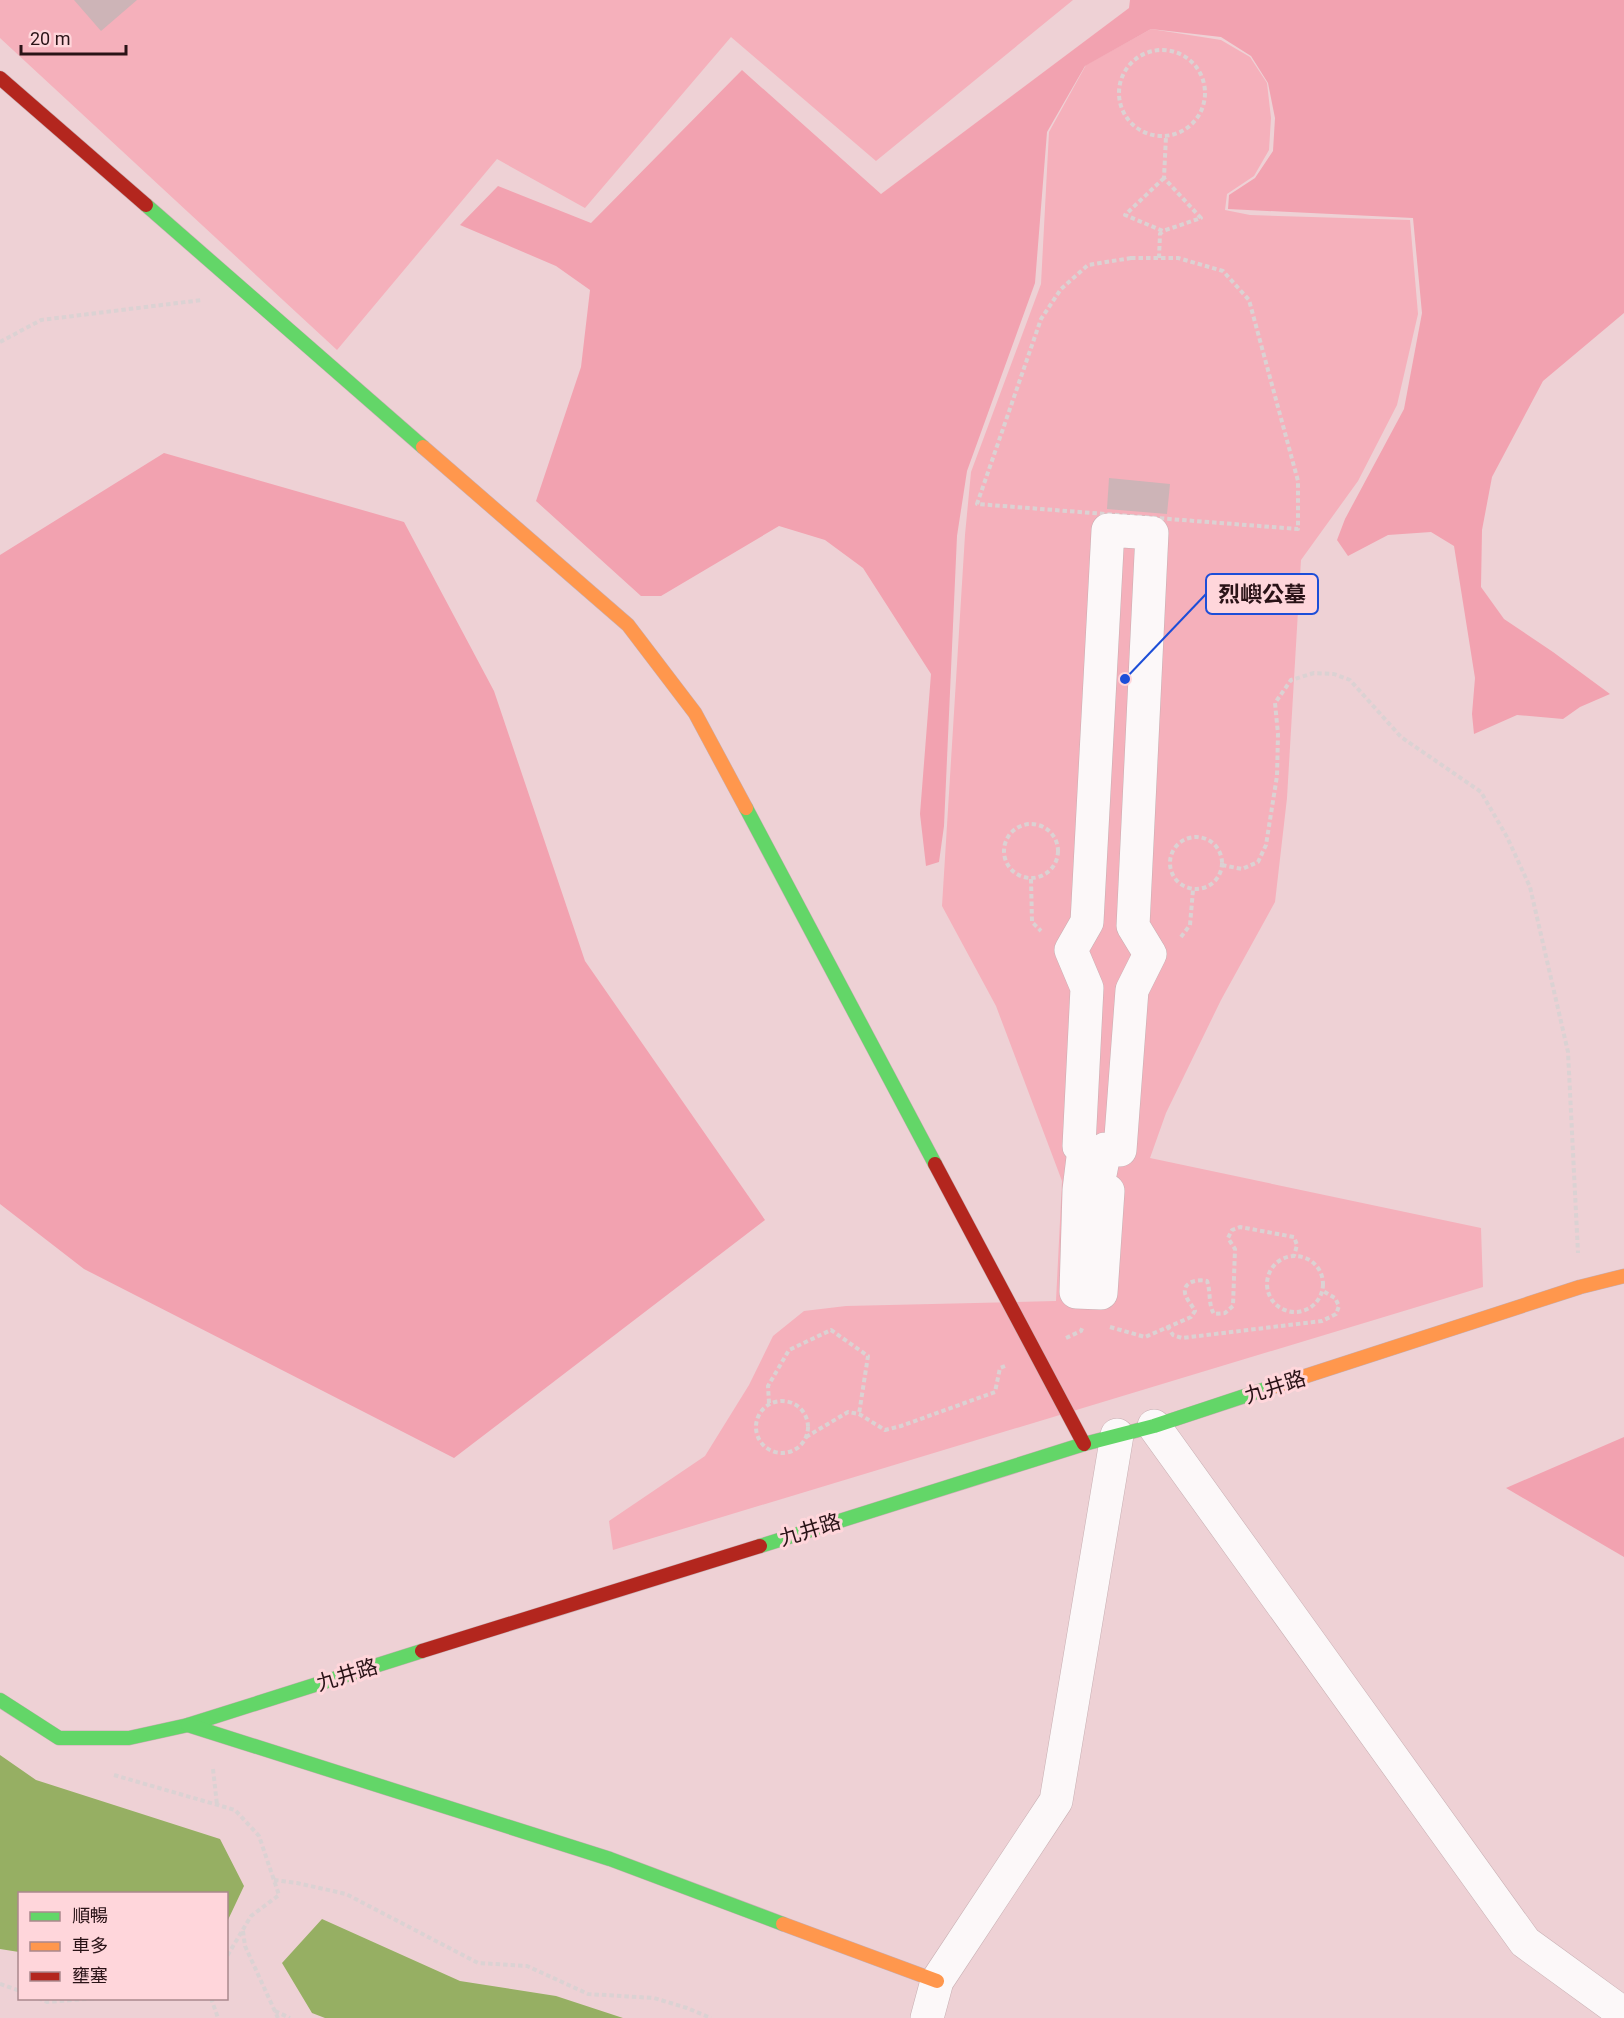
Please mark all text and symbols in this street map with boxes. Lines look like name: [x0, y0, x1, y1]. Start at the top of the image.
scale bar: [21, 18, 126, 56]
text: 20 m: [30, 28, 70, 49]
callout: 烈嶼公墓: [1206, 574, 1318, 614]
text: 烈嶼公墓: [1218, 582, 1306, 607]
street label: 九井路: [1241, 1366, 1309, 1408]
street label: 九井路: [776, 1509, 844, 1551]
street label: 九井路: [313, 1654, 381, 1696]
legend: [18, 1892, 228, 2000]
text: 順暢: [72, 1905, 108, 1926]
text: 車多: [72, 1935, 108, 1956]
text: 壅塞: [72, 1965, 108, 1986]

